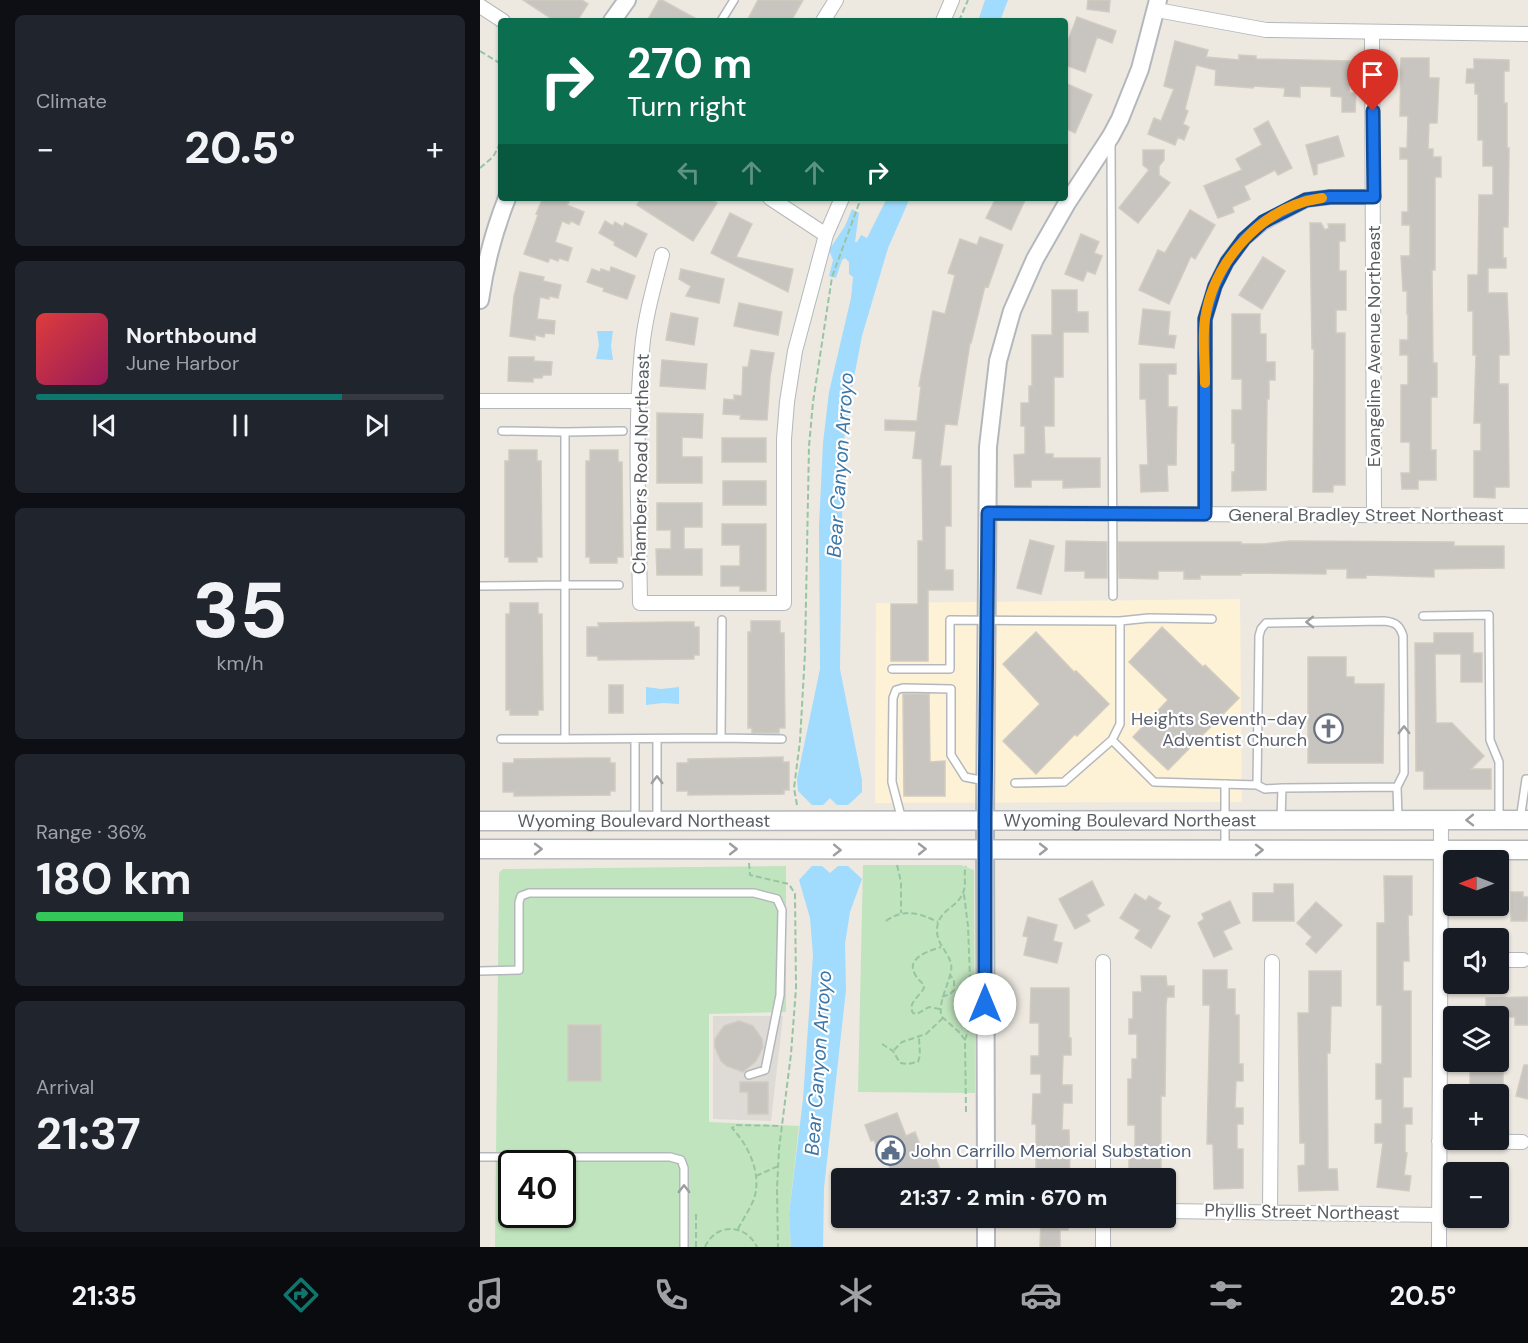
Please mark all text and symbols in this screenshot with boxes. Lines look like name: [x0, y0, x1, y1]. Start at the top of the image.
text: 270 m: [627, 36, 752, 91]
icon: right: [528, 42, 606, 120]
pin: [1347, 49, 1398, 111]
icon: arrive: [1356, 58, 1389, 91]
text: Climate: [36, 88, 107, 114]
text: Turn right: [627, 89, 747, 124]
text: 20.5°: [184, 118, 296, 177]
text: −: [36, 127, 54, 170]
text: +: [426, 127, 444, 170]
icon: left: [672, 156, 705, 189]
icon: ahead: [735, 156, 768, 189]
icon: ahead: [798, 156, 831, 189]
icon: right: [861, 156, 894, 189]
street label: Evangeline Avenue Northeast: [1362, 225, 1386, 467]
text: Northbound: [126, 321, 257, 350]
text: June Harbor: [126, 350, 239, 376]
street label: Chambers Road Northeast: [627, 353, 655, 575]
water label: Bear Canyon Arroyo: [821, 371, 859, 558]
icon: previous: [88, 409, 121, 442]
icon: pause: [224, 409, 257, 442]
icon: next: [360, 409, 393, 442]
street label: General Bradley Street Northeast: [1228, 503, 1504, 527]
text: 35: [192, 560, 288, 661]
one-way arrow: [1306, 616, 1315, 629]
text: km/h: [216, 650, 264, 676]
place label: Heights Seventh-day Adventist Church: [1131, 707, 1307, 752]
church icon: Heights Seventh-day Adventist Church: [1312, 713, 1344, 745]
one-way arrow: [1398, 726, 1410, 735]
one-way arrow: [651, 775, 663, 784]
street label: Wyoming Boulevard Northeast: [1004, 808, 1256, 833]
street label: Wyoming Boulevard Northeast: [518, 809, 770, 833]
one-way arrow: [1465, 814, 1474, 827]
text: Range · 36%: [36, 819, 146, 845]
one-way arrow: [534, 843, 543, 855]
one-way arrow: [729, 843, 738, 855]
one-way arrow: [918, 843, 927, 855]
one-way arrow: [1039, 843, 1048, 855]
one-way arrow: [832, 844, 841, 856]
one-way arrow: [1255, 844, 1264, 856]
text: 180 km: [36, 849, 191, 908]
north arrow: [1443, 850, 1509, 916]
map controls: [1443, 850, 1509, 1228]
button: sound: [1443, 928, 1509, 994]
water label: Bear Canyon Arroyo: [799, 969, 837, 1156]
position arrow: [953, 972, 1017, 1036]
button: layers: [1443, 1006, 1509, 1072]
text: Arrival: [36, 1074, 94, 1100]
button: +: [1443, 1084, 1509, 1150]
text: 21:37: [36, 1104, 141, 1163]
public building icon: John Carrillo Memorial Substation: [874, 1135, 906, 1167]
place label: John Carrillo Memorial Substation: [911, 1139, 1191, 1163]
speed limit sign: 40: [498, 1150, 576, 1228]
button: −: [1443, 1162, 1509, 1228]
text: 21:37 · 2 min · 670 m: [900, 1183, 1107, 1212]
one-way arrow: [678, 1184, 690, 1193]
street label: Phyllis Street Northeast: [1204, 1198, 1400, 1226]
icon: directions: [280, 1274, 322, 1316]
icon: music: [465, 1274, 507, 1316]
icon: phone: [650, 1274, 692, 1316]
icon: climate: [835, 1274, 877, 1316]
icon: car: [1020, 1274, 1062, 1316]
icon: filters: [1205, 1274, 1247, 1316]
text: 21:35: [71, 1278, 137, 1313]
text: 20.5°: [1390, 1278, 1456, 1313]

